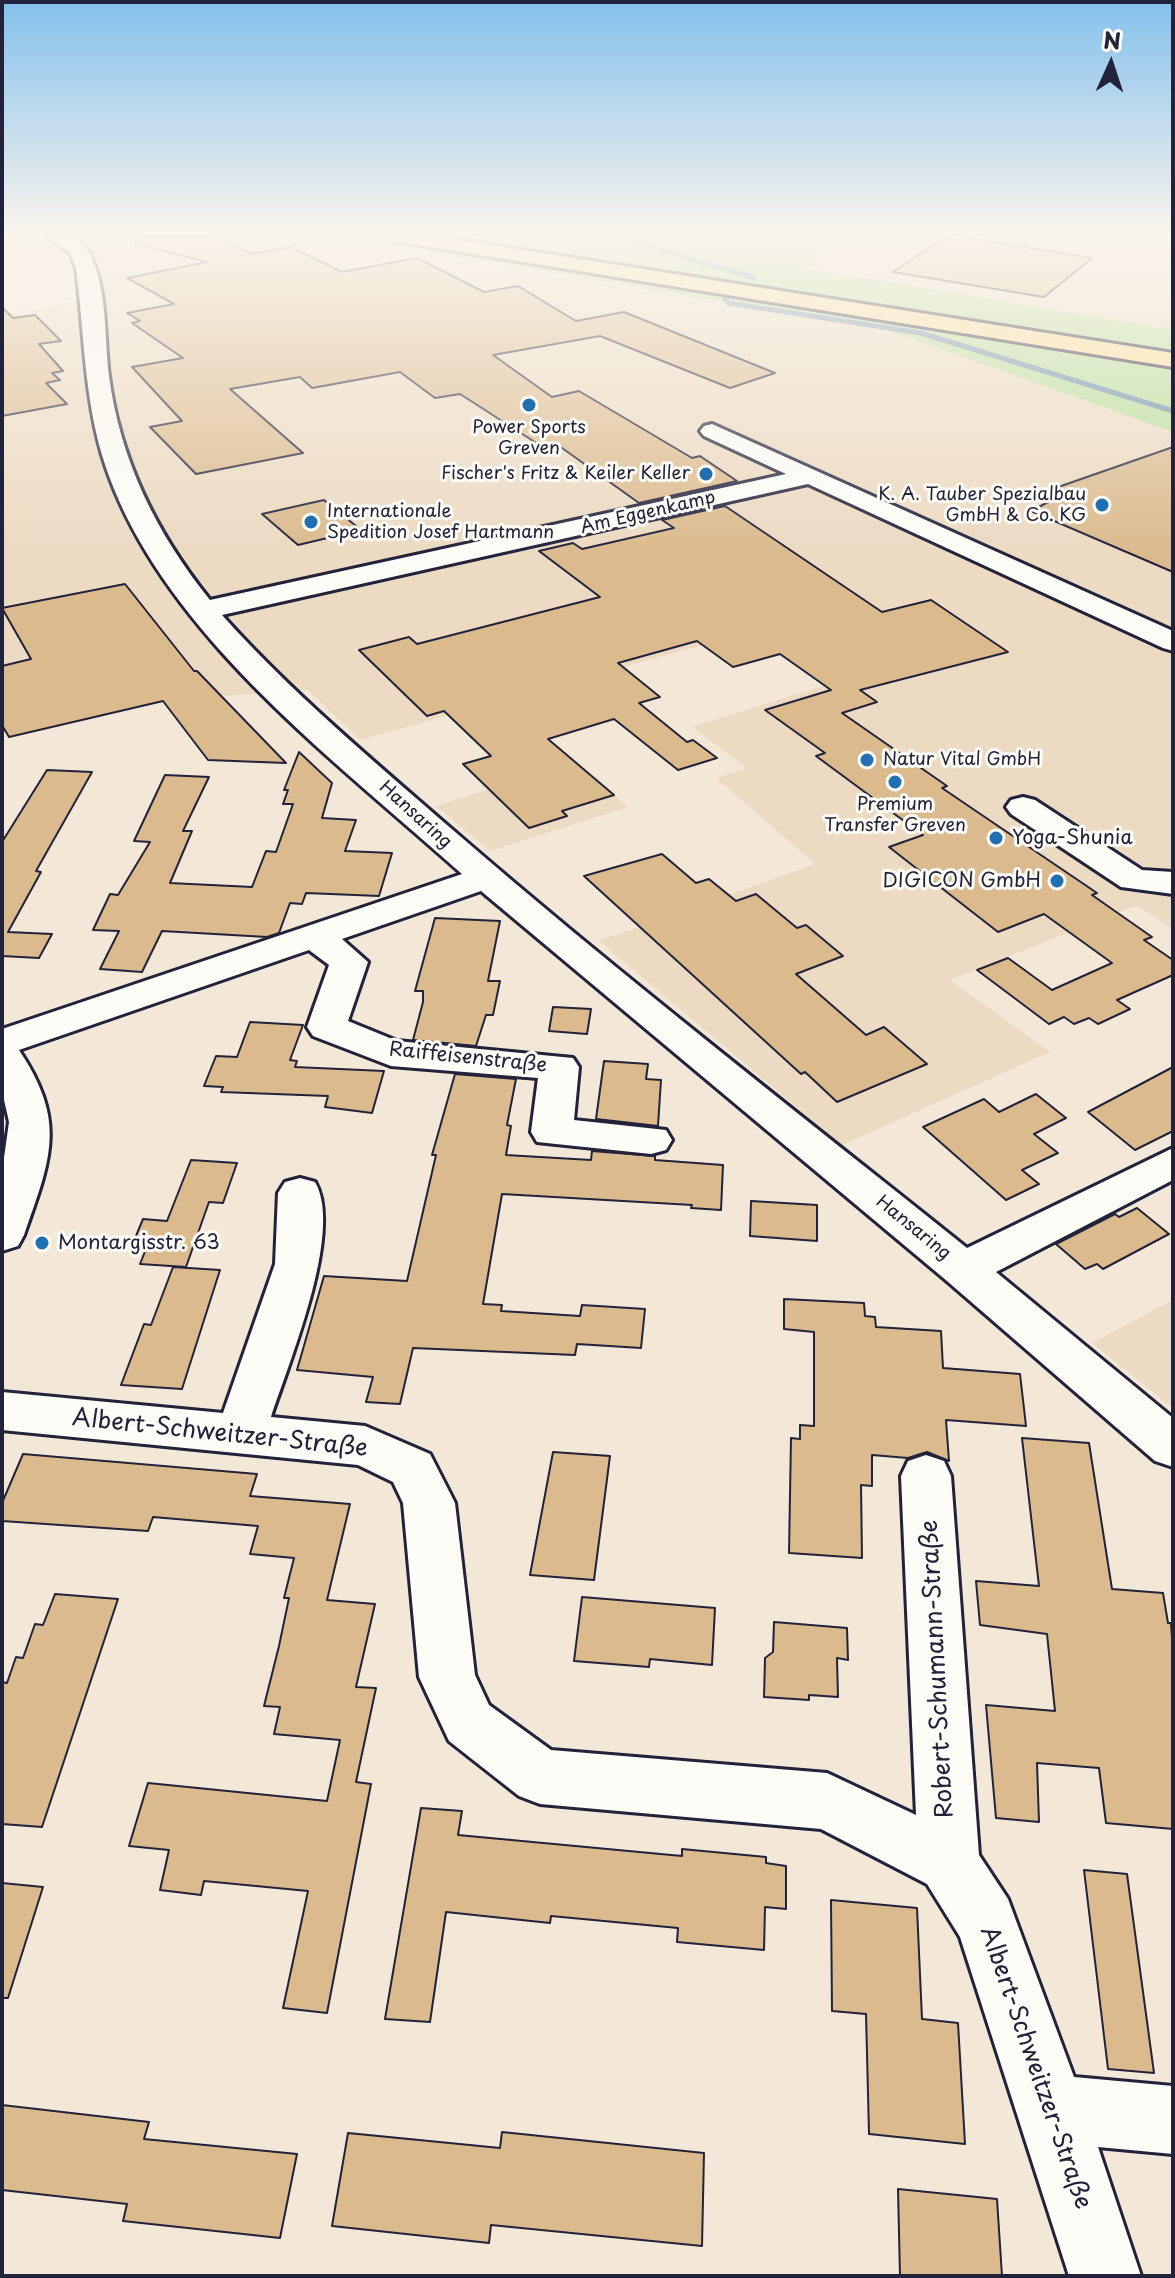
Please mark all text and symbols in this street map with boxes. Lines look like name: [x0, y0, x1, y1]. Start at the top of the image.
text: N: [1103, 23, 1122, 56]
north arrow: [1071, 24, 1151, 104]
marker: Power Sports Greven: [520, 396, 538, 414]
place label: Power Sports Greven: [472, 417, 586, 460]
place label: Fischer's Fritz & Keiler Keller: [441, 463, 690, 485]
marker: Fischer's Fritz & Keiler Keller: [697, 465, 715, 483]
place label: K. A. Tauber Spezialbau GmbH & Co. KG: [878, 484, 1086, 526]
street label: Am Eggenkamp: [578, 487, 718, 539]
marker: K. A. Tauber Spezialbau GmbH & Co. KG: [1093, 496, 1111, 514]
place label: Internationale Spedition Josef Hartmann: [327, 501, 554, 544]
marker: Internationale Spedition Josef Hartmann: [302, 513, 320, 531]
place label: Natur Vital GmbH: [883, 749, 1041, 771]
marker: Natur Vital GmbH: [858, 751, 876, 769]
marker: Premium Transfer Greven: [886, 773, 904, 791]
street label: Hansaring: [374, 777, 456, 853]
place label: Premium Transfer Greven: [824, 794, 966, 836]
place label: Yoga-Shunia: [1012, 826, 1133, 850]
marker: Yoga-Shunia: [987, 829, 1005, 847]
place label: DIGICON GmbH: [882, 869, 1041, 893]
marker: DIGICON GmbH: [1048, 872, 1066, 890]
street label: Raiffeisenstraße: [388, 1038, 548, 1078]
street label: Hansaring: [871, 1191, 955, 1265]
place label: Montargisstr. 63: [58, 1231, 220, 1255]
marker: Montargisstr. 63: [33, 1234, 51, 1252]
street label: Albert-Schweitzer-Straße: [71, 1404, 369, 1464]
street label: Robert-Schumann-Straße: [916, 1519, 960, 1819]
street label: Albert-Schweitzer-Straße: [973, 1923, 1097, 2213]

